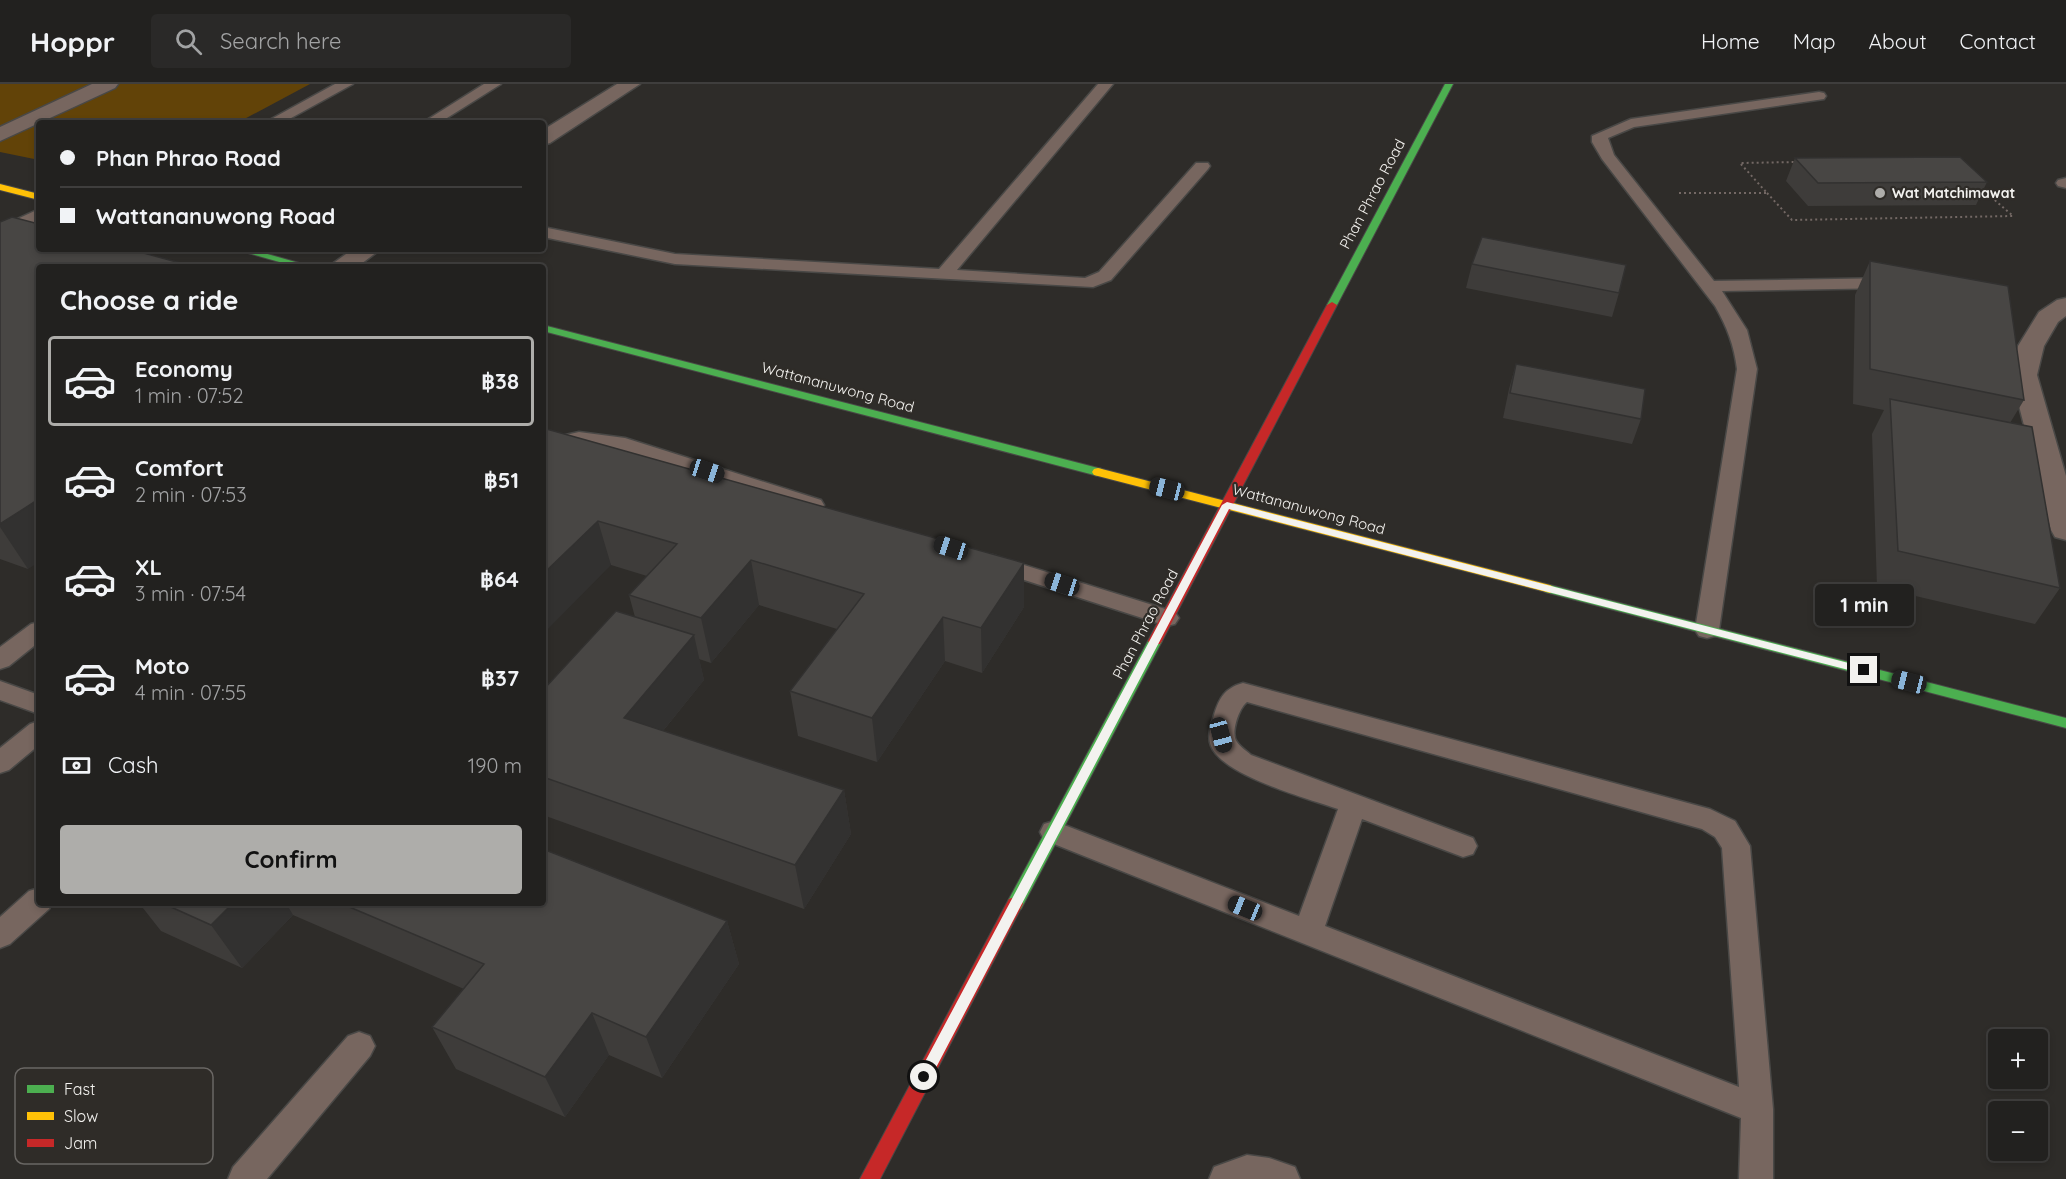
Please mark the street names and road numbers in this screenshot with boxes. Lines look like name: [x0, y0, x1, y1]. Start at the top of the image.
street label: Phan Phrao Road: [1335, 136, 1409, 252]
street label: Wattananuwong Road: [760, 357, 916, 417]
street label: Wattananuwong Road: [1231, 479, 1387, 539]
street label: Phan Phrao Road: [1108, 566, 1182, 682]

